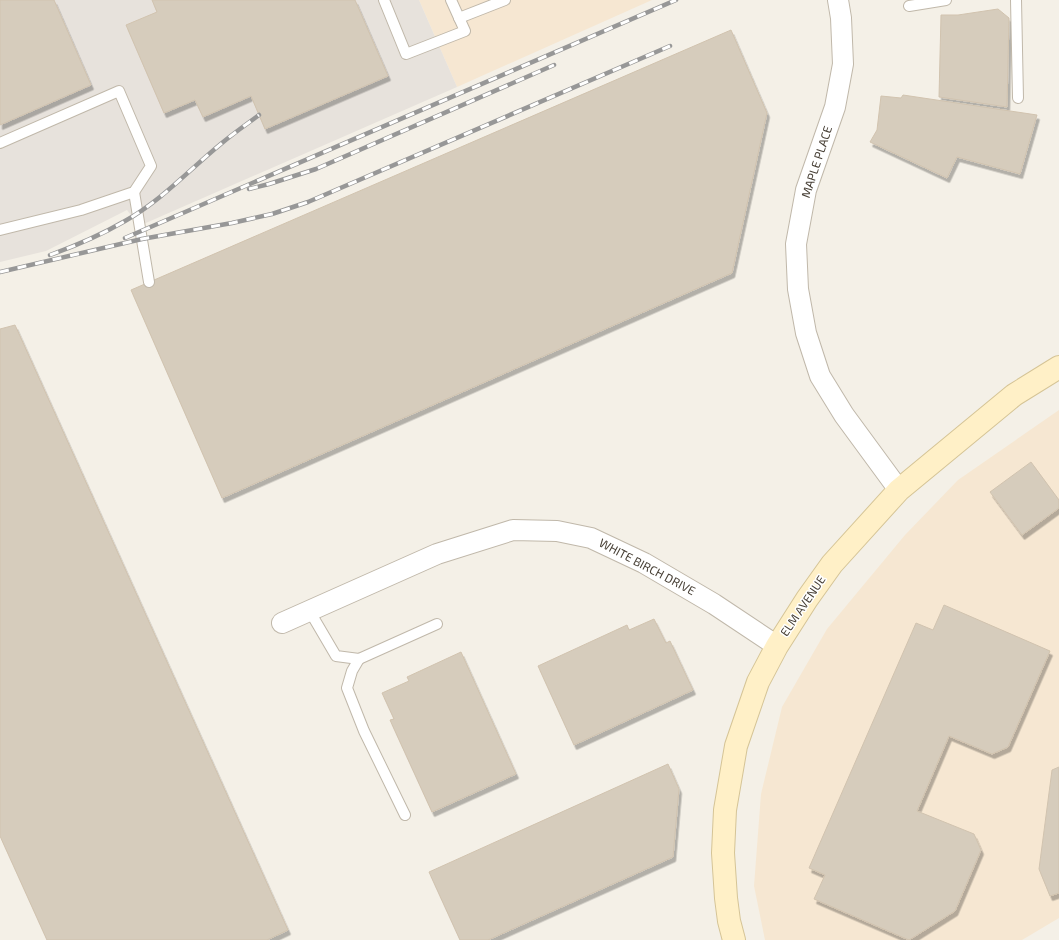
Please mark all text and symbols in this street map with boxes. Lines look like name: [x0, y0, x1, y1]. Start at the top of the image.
street label: MAPLE PLACE: [798, 124, 834, 199]
street label: WHITE BIRCH DRIVE: [597, 535, 698, 598]
street label: ELM AVENUE: [777, 572, 828, 638]

